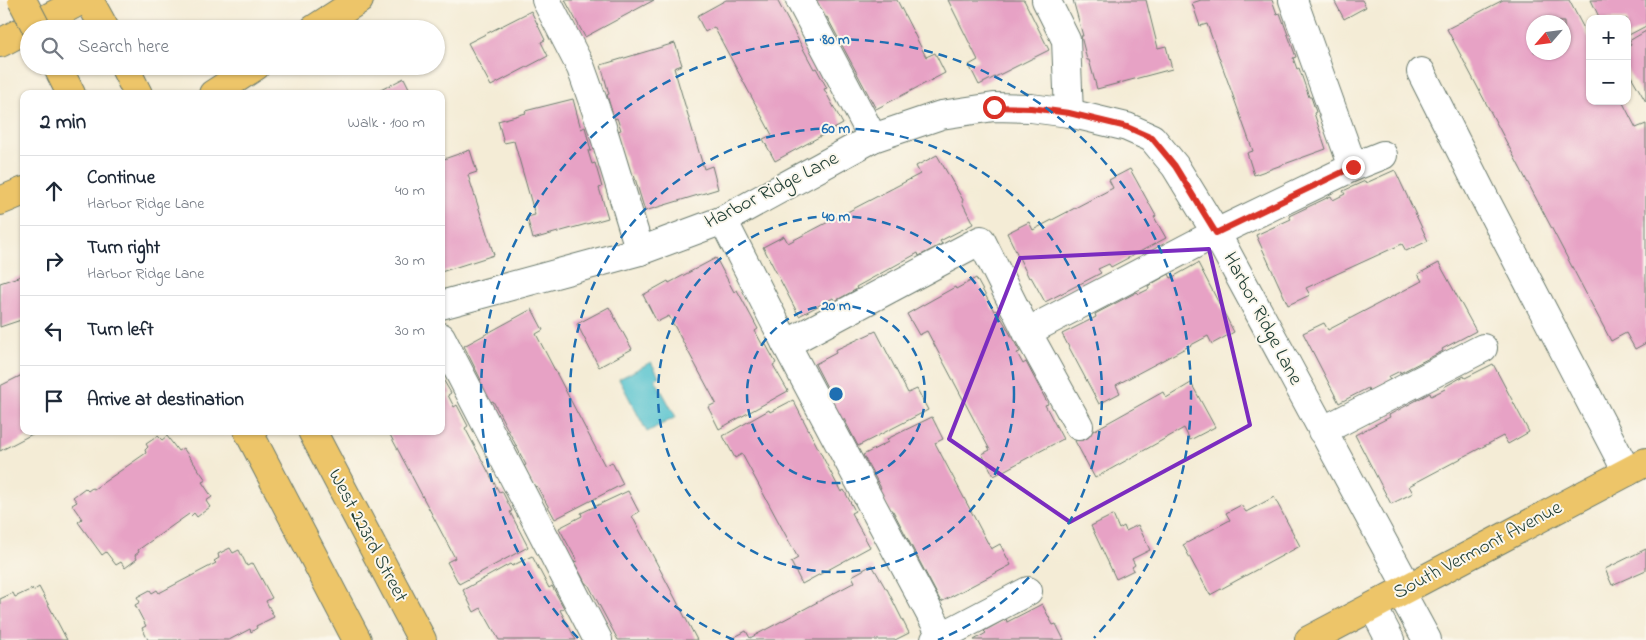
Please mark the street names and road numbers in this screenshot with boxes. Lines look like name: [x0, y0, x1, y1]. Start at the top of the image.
street label: Harbor Ridge Lane: [700, 145, 844, 238]
street label: Harbor Ridge Lane: [1214, 247, 1309, 391]
street label: West 223rd Street: [320, 464, 415, 608]
street label: South Vermont Avenue: [1388, 494, 1568, 608]

